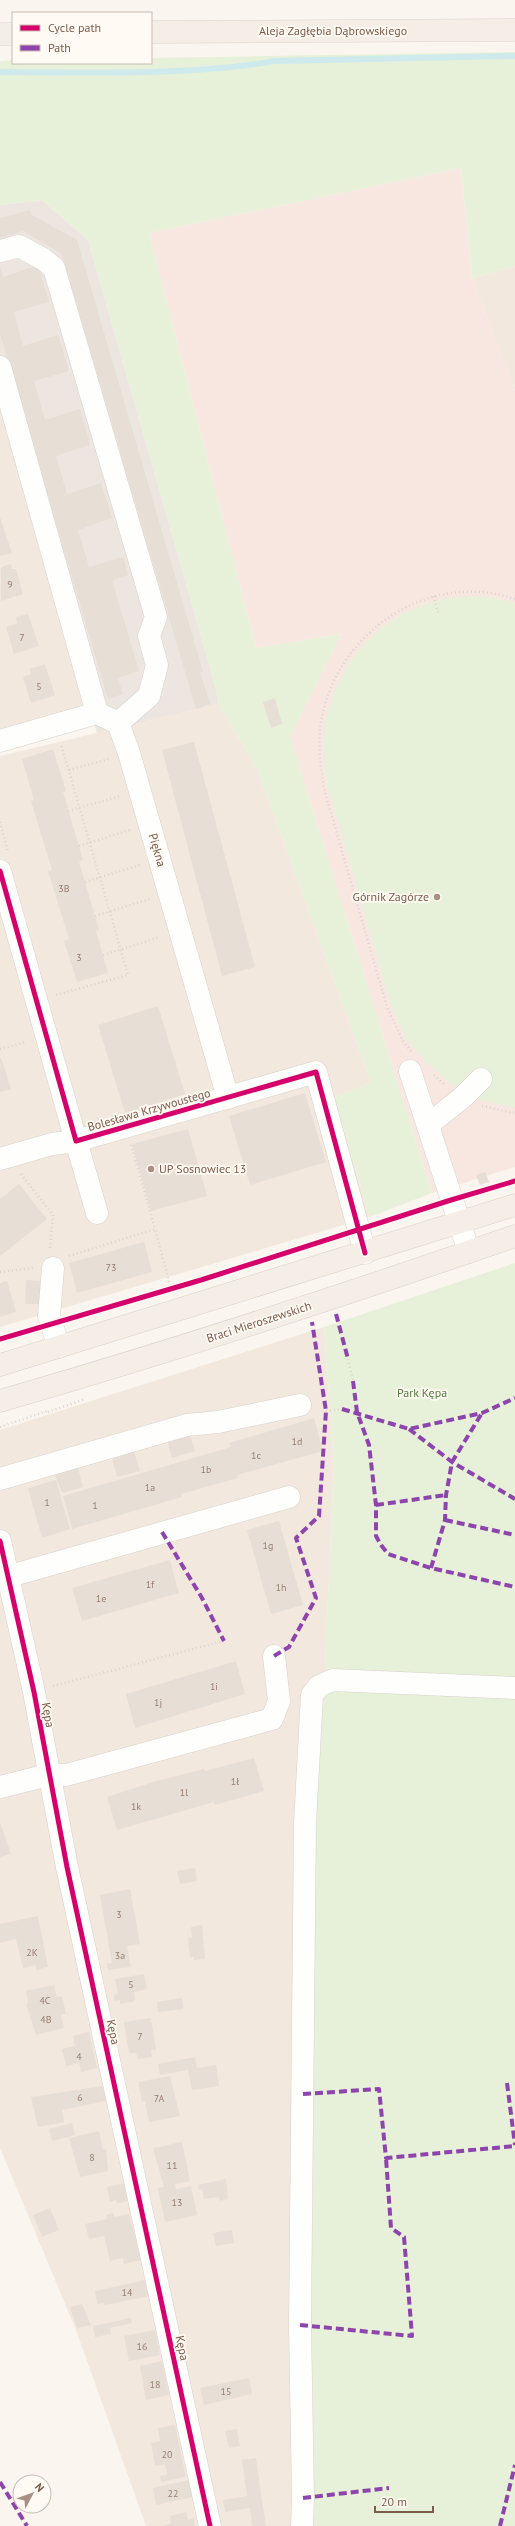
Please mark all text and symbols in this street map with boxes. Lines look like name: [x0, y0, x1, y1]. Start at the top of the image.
legend: [12, 12, 152, 64]
text: Cycle path: [48, 20, 101, 35]
street label: Aleja Zagłębia Dąbrowskiego: [259, 23, 407, 38]
text: Path: [48, 40, 71, 55]
house number: 9: [7, 578, 13, 591]
house number: 7: [19, 631, 25, 644]
house number: 5: [36, 680, 42, 693]
street label: Piękna: [146, 831, 169, 868]
house number: 3B: [58, 882, 70, 895]
place label: Górnik Zagórze: [353, 889, 429, 904]
marker: Górnik Zagórze: [432, 892, 442, 902]
house number: 3: [76, 951, 82, 964]
street label: Bolesława Krzywoustego: [86, 1085, 212, 1134]
place label: UP Sosnowiec 13: [159, 1161, 246, 1176]
marker: UP Sosnowiec 13: [146, 1164, 156, 1174]
house number: 73: [106, 1261, 116, 1274]
street label: Braci Mieroszewskich: [205, 1298, 313, 1346]
park label: Park Kępa: [397, 1385, 447, 1400]
house number: 1d: [292, 1435, 302, 1448]
house number: 1c: [251, 1449, 261, 1462]
house number: 1b: [201, 1463, 211, 1476]
house number: 1a: [145, 1481, 155, 1494]
house number: 1: [44, 1496, 50, 1509]
house number: 1: [92, 1499, 98, 1512]
house number: 1g: [263, 1539, 273, 1552]
house number: 1f: [146, 1578, 155, 1591]
house number: 1h: [276, 1581, 286, 1594]
house number: 1e: [96, 1592, 106, 1605]
house number: 1i: [210, 1680, 218, 1693]
house number: 1j: [154, 1696, 162, 1709]
street label: Kępa: [39, 1701, 58, 1729]
house number: 1ł: [231, 1775, 239, 1788]
house number: 1l: [180, 1786, 188, 1799]
house number: 1k: [131, 1800, 141, 1813]
house number: 3: [116, 1908, 122, 1921]
house number: 2K: [26, 1946, 38, 1959]
house number: 3a: [115, 1949, 125, 1962]
house number: 5: [128, 1978, 134, 1991]
house number: 4C: [39, 1994, 51, 2007]
house number: 4B: [40, 2013, 52, 2026]
street label: Kępa: [104, 2018, 123, 2046]
house number: 7: [137, 2030, 143, 2043]
house number: 4: [76, 2050, 82, 2063]
house number: 6: [77, 2091, 83, 2104]
house number: 7A: [154, 2092, 165, 2105]
house number: 8: [89, 2151, 95, 2164]
house number: 11: [167, 2159, 177, 2172]
house number: 13: [172, 2196, 182, 2209]
house number: 14: [122, 2286, 133, 2299]
street label: Kępa: [173, 2334, 192, 2362]
house number: 16: [137, 2340, 147, 2353]
house number: 18: [150, 2378, 160, 2391]
house number: 15: [221, 2385, 231, 2398]
house number: 20: [162, 2448, 173, 2461]
north arrow: [12, 2474, 52, 2514]
text: N: [32, 2480, 47, 2495]
house number: 22: [168, 2487, 178, 2500]
scale bar: [375, 2488, 433, 2514]
text: 20 m: [381, 2494, 407, 2509]

